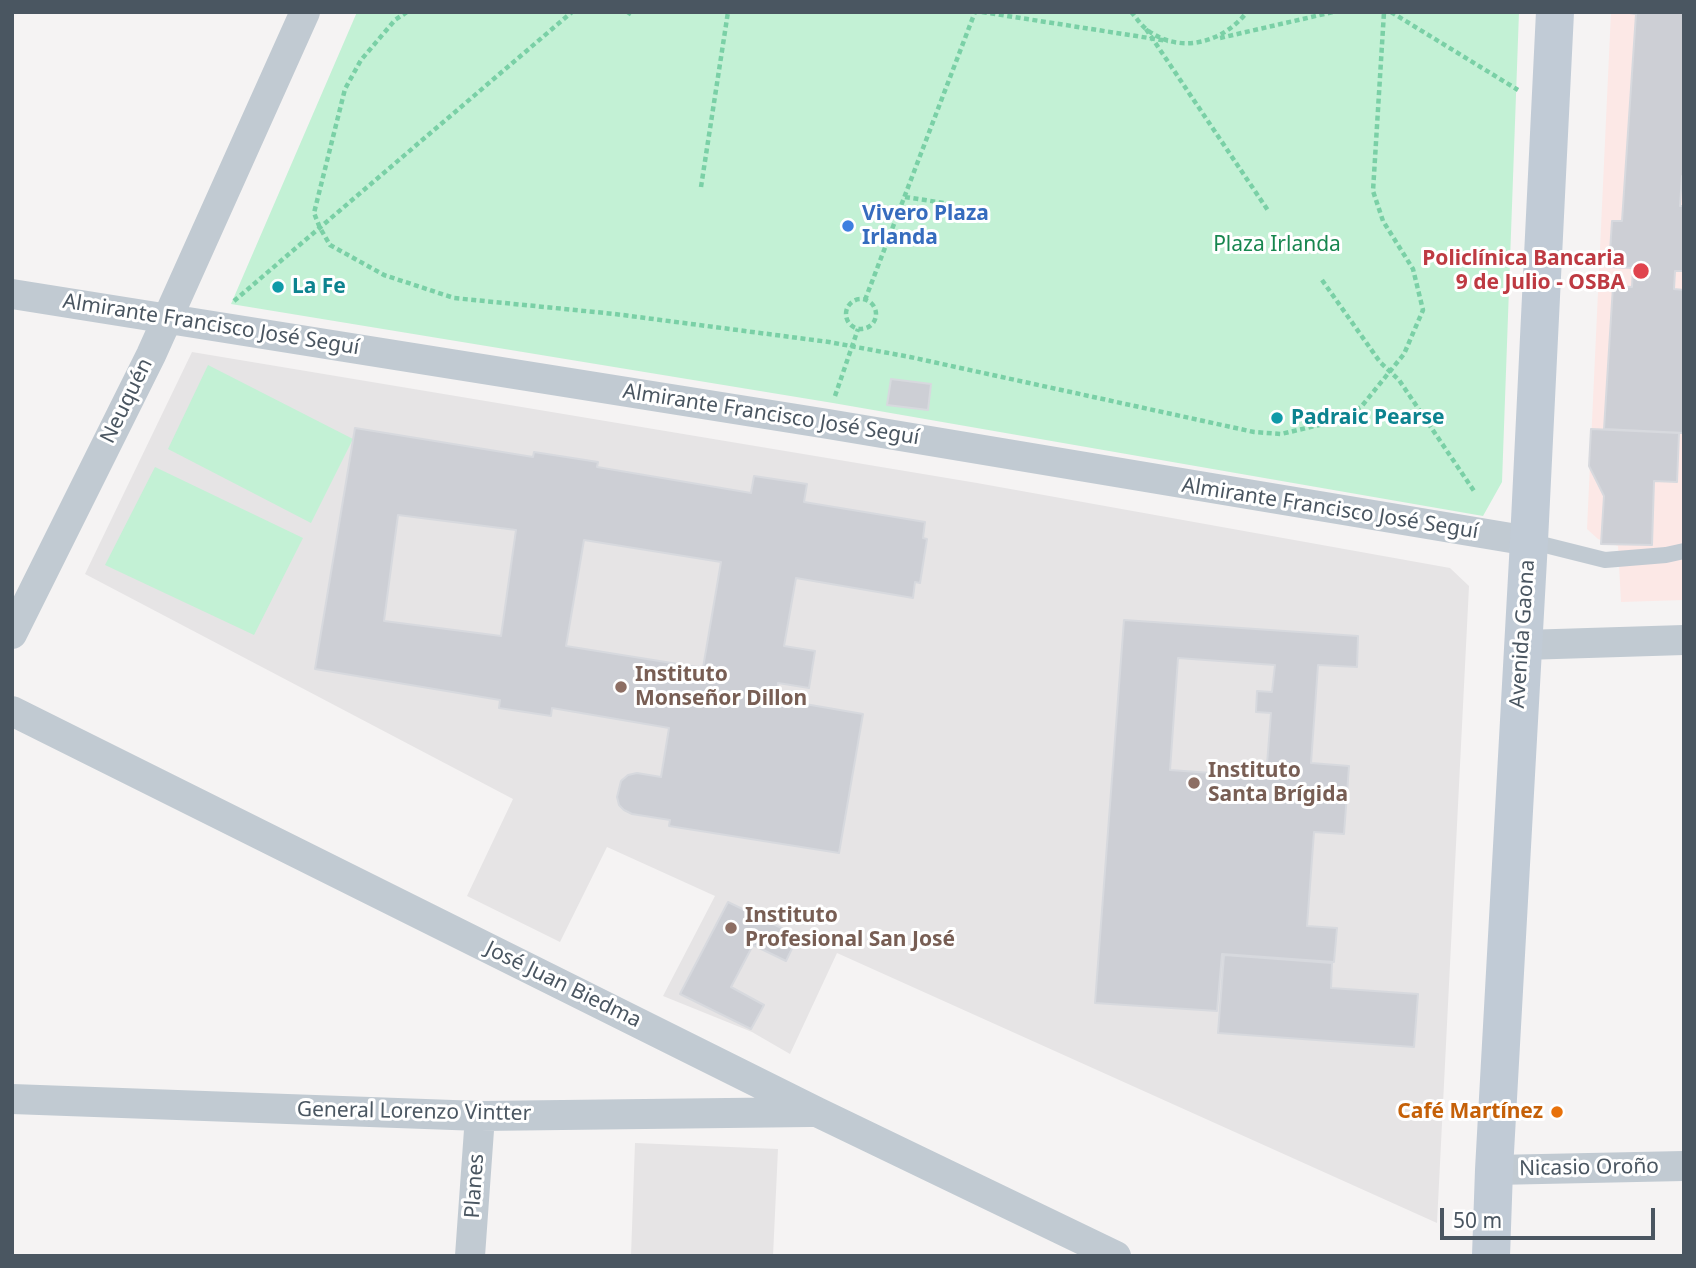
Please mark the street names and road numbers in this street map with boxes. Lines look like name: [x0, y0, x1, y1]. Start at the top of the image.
street label: Almirante Francisco José Seguí: [61, 289, 361, 361]
street label: Neuquén: [96, 354, 158, 448]
street label: Almirante Francisco José Seguí: [621, 379, 921, 451]
street label: Almirante Francisco José Seguí: [1180, 473, 1480, 545]
street label: Avenida Gaona: [1505, 559, 1541, 709]
street label: José Juan Biedma: [481, 936, 645, 1034]
street label: General Lorenzo Vintter: [297, 1097, 531, 1127]
street label: Planes: [460, 1153, 490, 1219]
street label: Nicasio Oroño: [1519, 1154, 1659, 1182]

